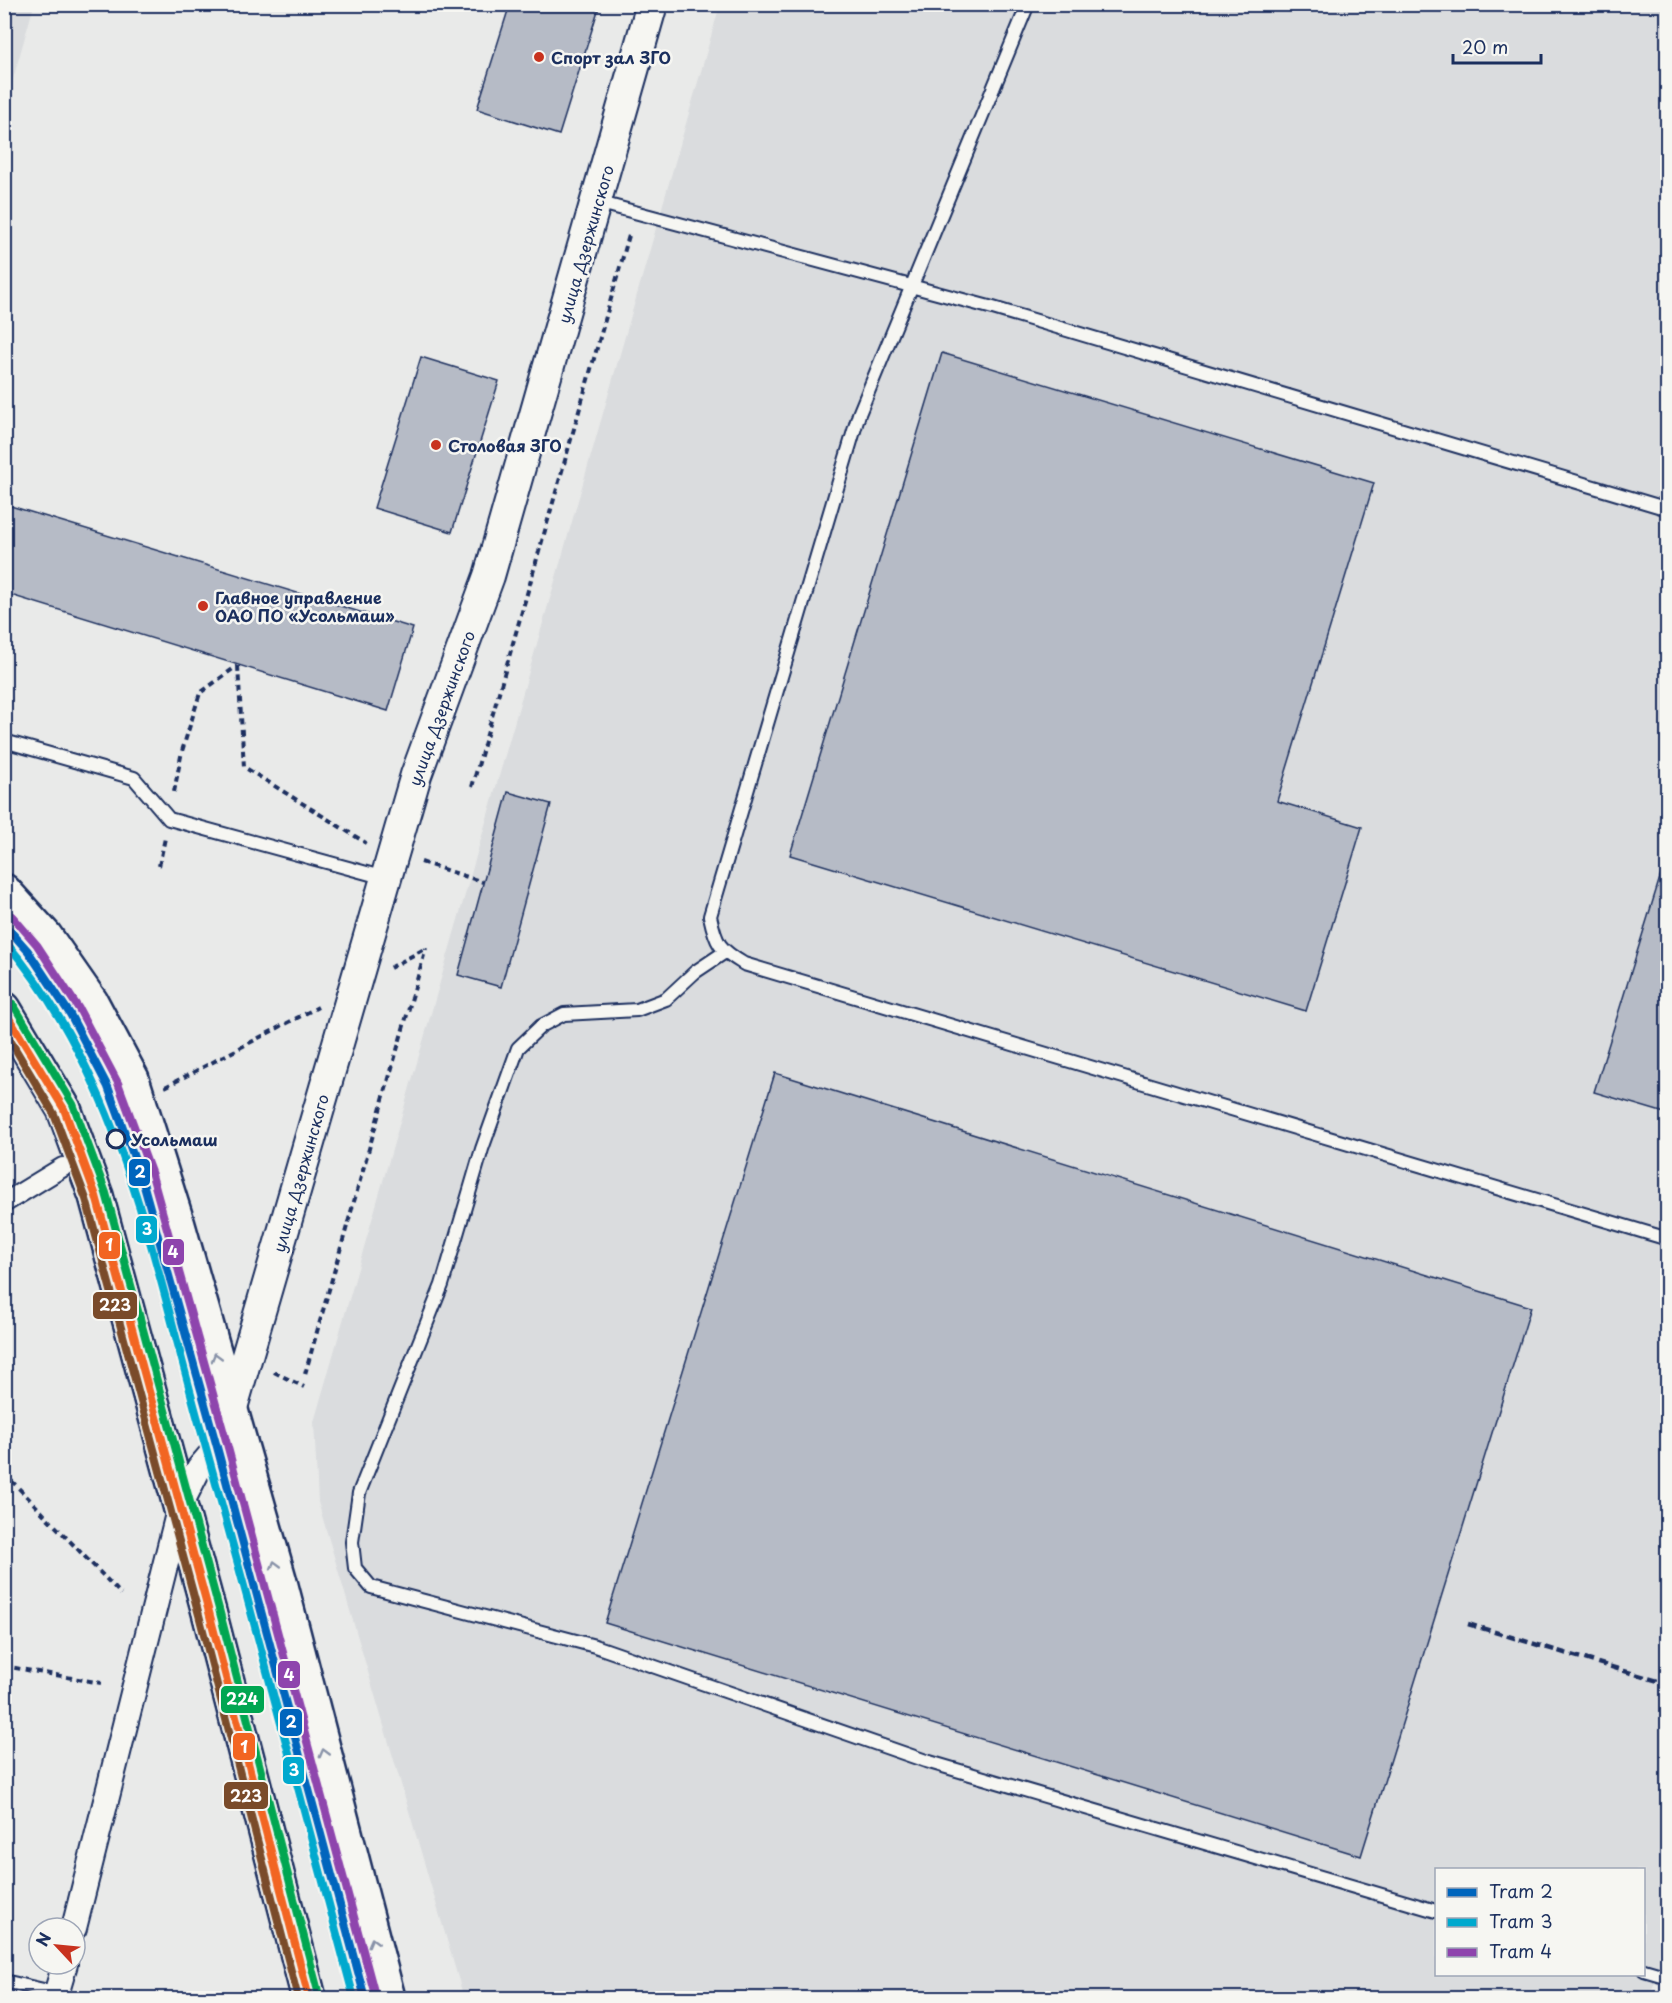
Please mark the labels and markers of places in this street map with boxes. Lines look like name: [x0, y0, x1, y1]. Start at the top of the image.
place label: Спорт зал ЗГО: [551, 45, 671, 69]
marker: Спорт зал ЗГО: [532, 50, 546, 64]
place label: Столовая ЗГО: [448, 433, 562, 457]
marker: Столовая ЗГО: [429, 438, 443, 452]
place label: Главное управление ОАО ПО «Усольмаш»: [215, 585, 395, 627]
marker: Главное управление ОАО ПО «Усольмаш»: [196, 599, 210, 613]
place label: Усольмаш: [130, 1127, 218, 1151]
marker: Усольмаш: [106, 1129, 126, 1149]

